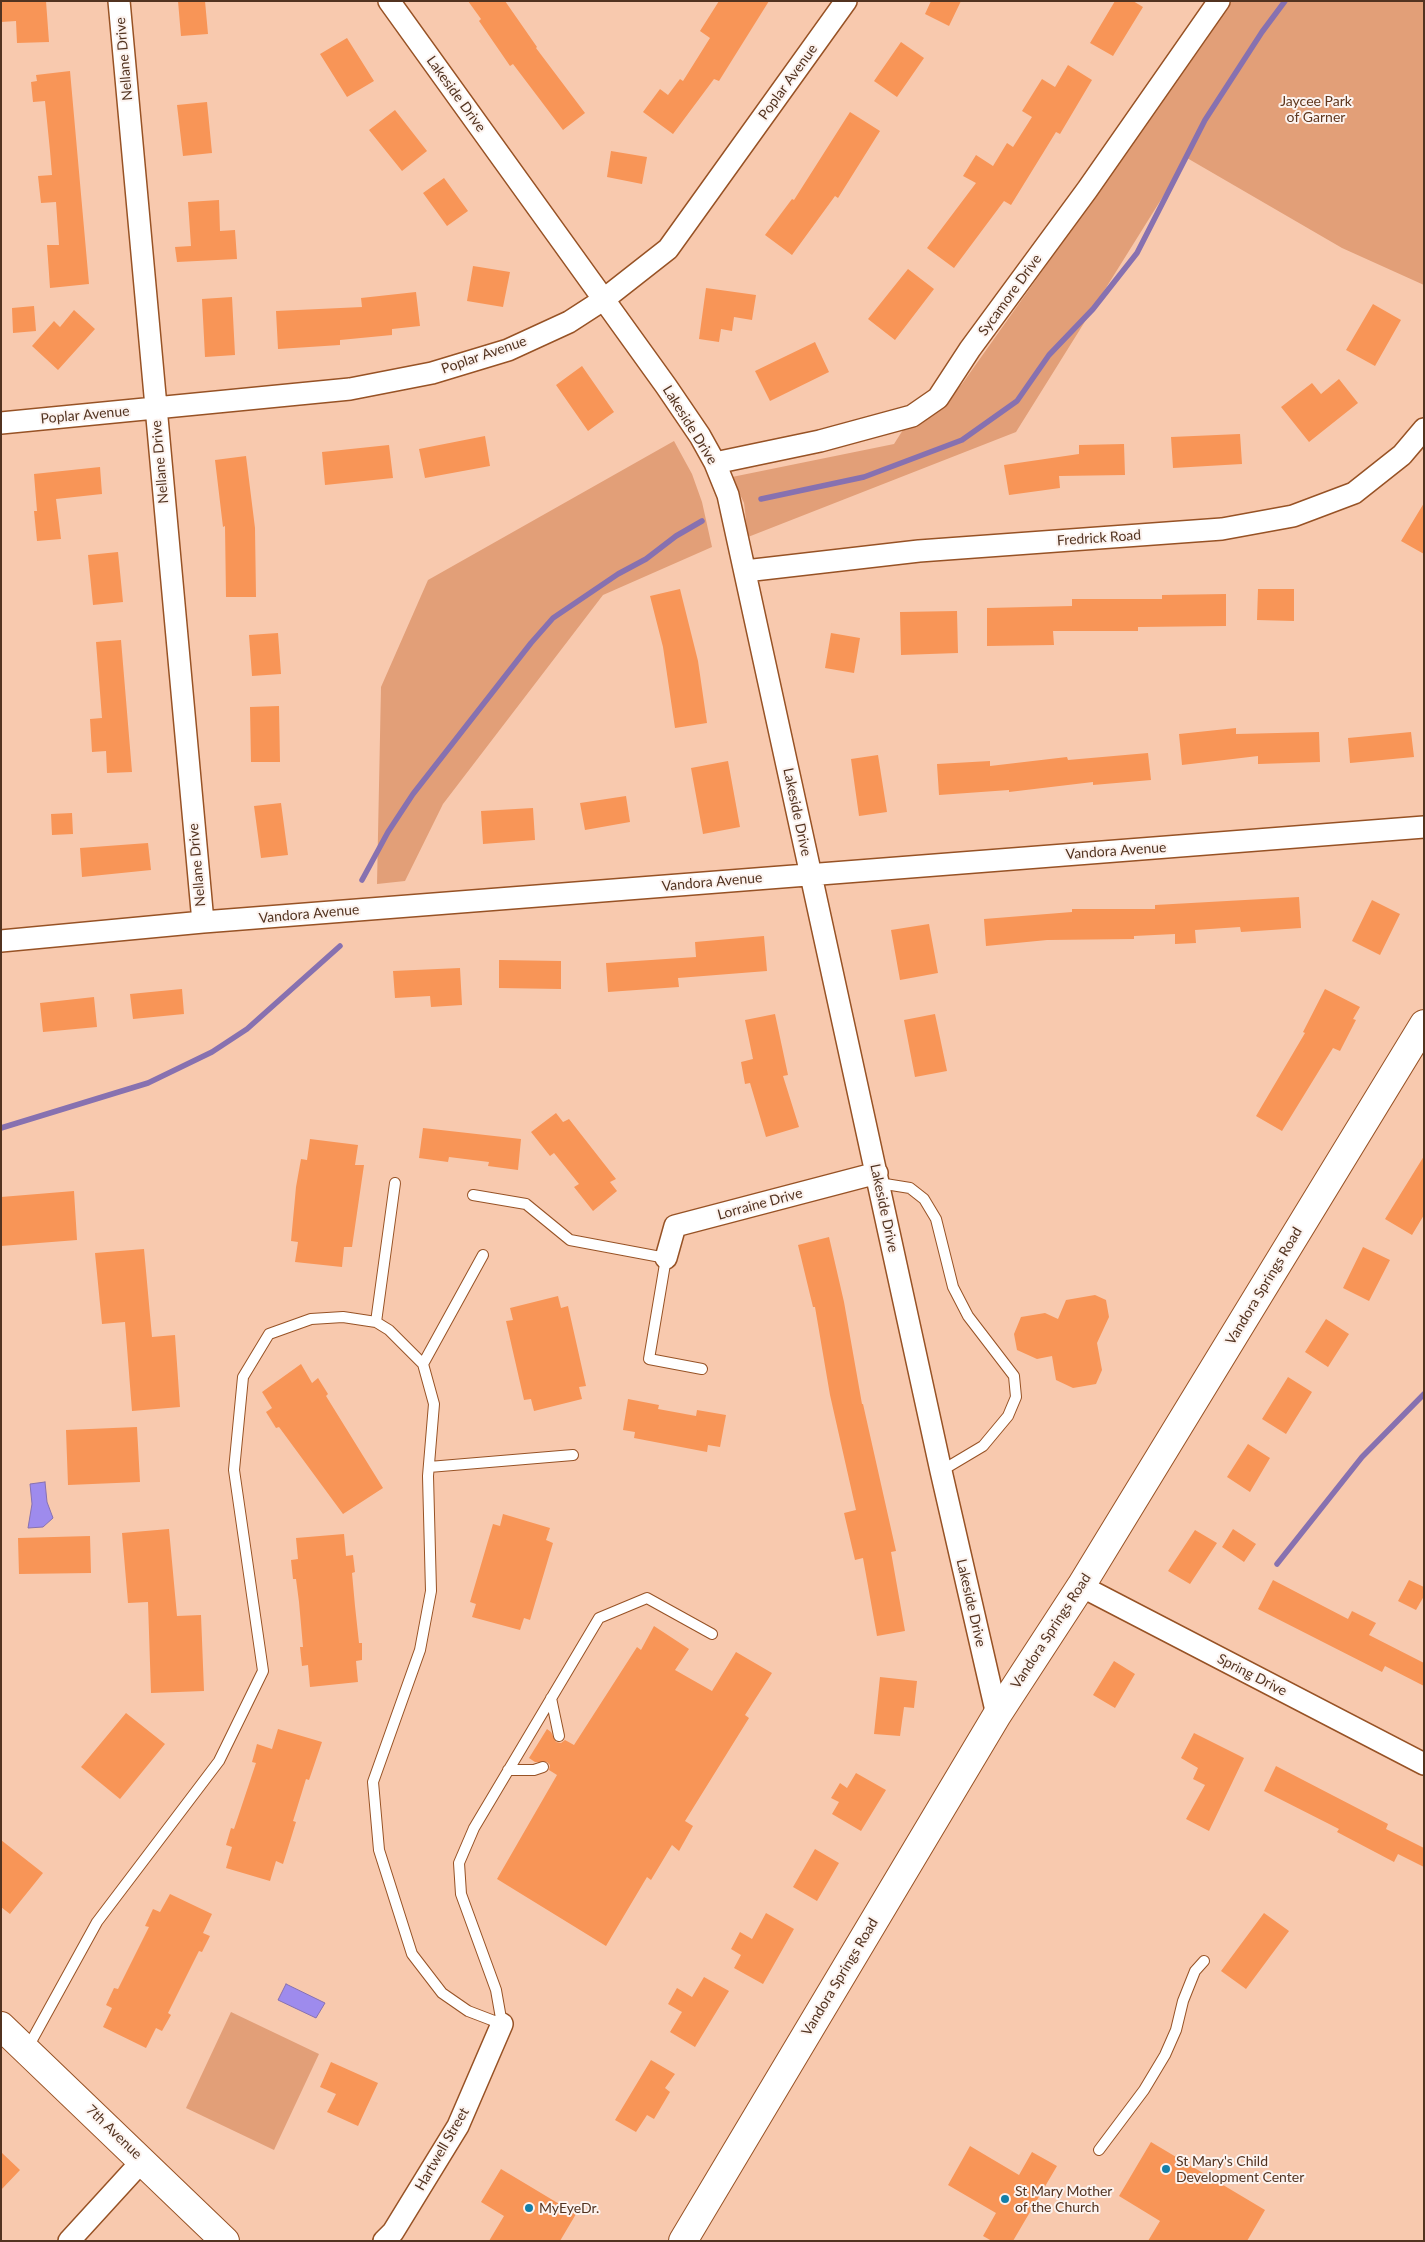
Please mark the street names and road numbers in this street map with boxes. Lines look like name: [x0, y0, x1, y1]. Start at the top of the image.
street label: Nellane Drive: [112, 17, 136, 101]
street label: Poplar Avenue: [755, 41, 821, 123]
street label: Lakeside Drive: [423, 53, 489, 135]
street label: Sycamore Drive: [975, 251, 1045, 339]
street label: Poplar Avenue: [439, 333, 529, 377]
street label: Lakeside Drive: [659, 382, 721, 468]
street label: Poplar Avenue: [40, 403, 130, 427]
street label: Nellane Drive: [148, 420, 172, 504]
street label: Fredrick Road: [1056, 527, 1142, 549]
street label: Lakeside Drive: [779, 766, 815, 858]
street label: Nellane Drive: [185, 823, 209, 907]
street label: Vandora Avenue: [1065, 839, 1167, 863]
street label: Vandora Avenue: [661, 869, 763, 895]
street label: Vandora Avenue: [258, 901, 360, 927]
street label: Lakeside Drive: [866, 1162, 902, 1254]
street label: Lorraine Drive: [716, 1185, 804, 1223]
street label: Vandora Springs Road: [1222, 1224, 1306, 1348]
street label: Lakeside Drive: [953, 1557, 989, 1649]
street label: Vandora Springs Road: [1007, 1570, 1095, 1692]
street label: Spring Drive: [1214, 1650, 1290, 1700]
street label: Vandora Springs Road: [798, 1915, 882, 2039]
street label: 7th Avenue: [83, 2101, 145, 2163]
street label: Hartwell Street: [412, 2105, 472, 2193]

